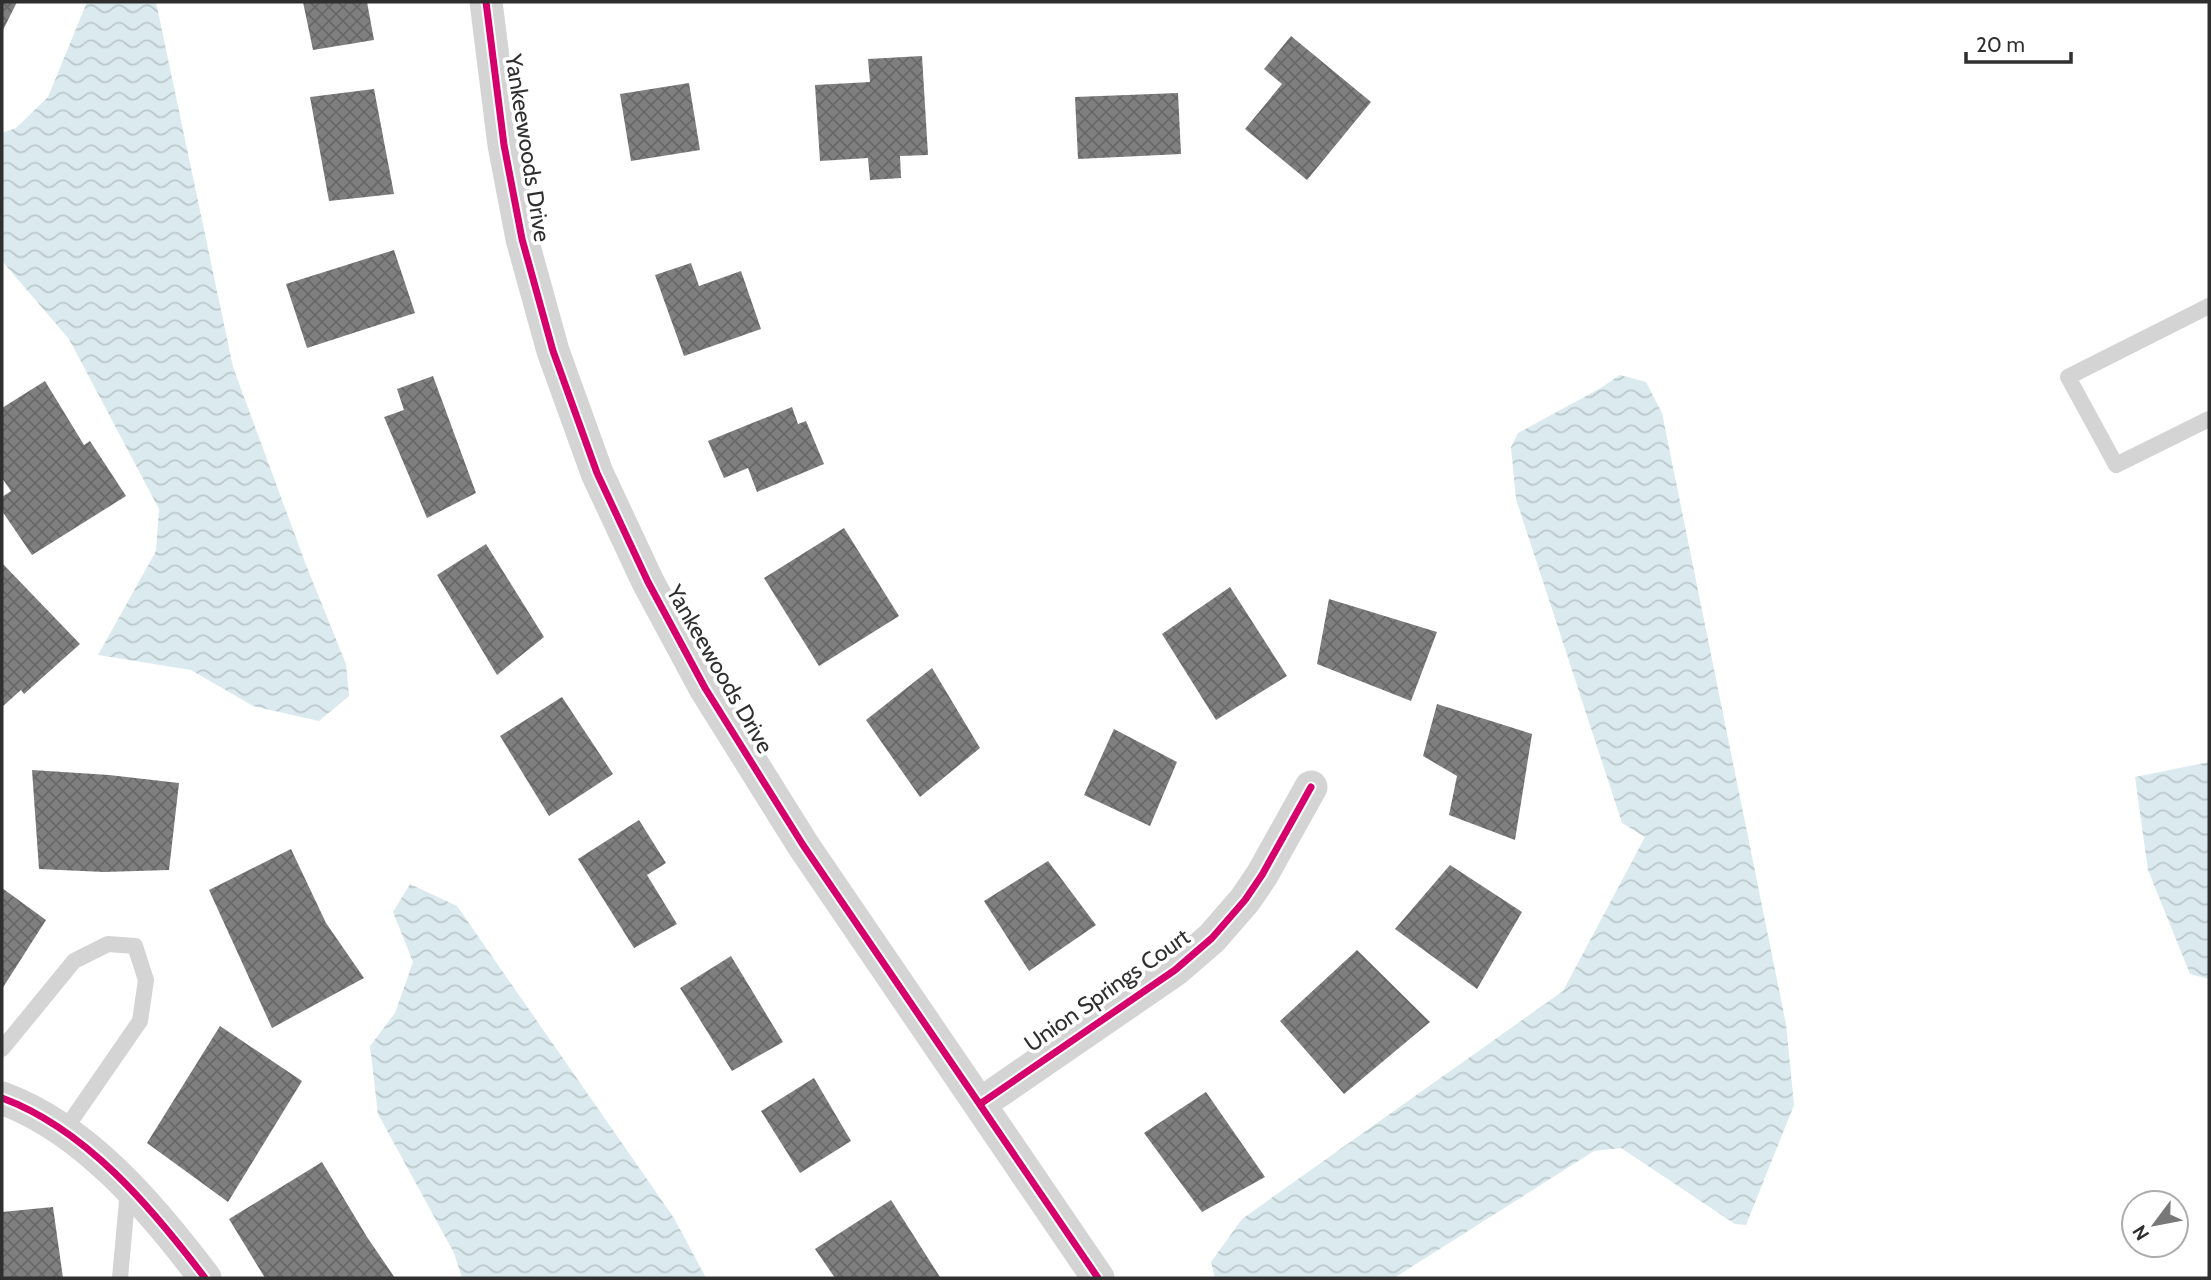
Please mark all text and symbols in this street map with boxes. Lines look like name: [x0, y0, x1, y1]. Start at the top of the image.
scale bar: [1966, 21, 2071, 65]
text: 20 m: [1976, 32, 2025, 57]
street label: Yankeewoods Drive: [499, 51, 557, 244]
street label: Yankeewoods Drive: [660, 579, 780, 758]
street label: Union Springs Court: [1019, 922, 1195, 1058]
north arrow: [2120, 1189, 2190, 1259]
text: N: [2128, 1221, 2154, 1245]

